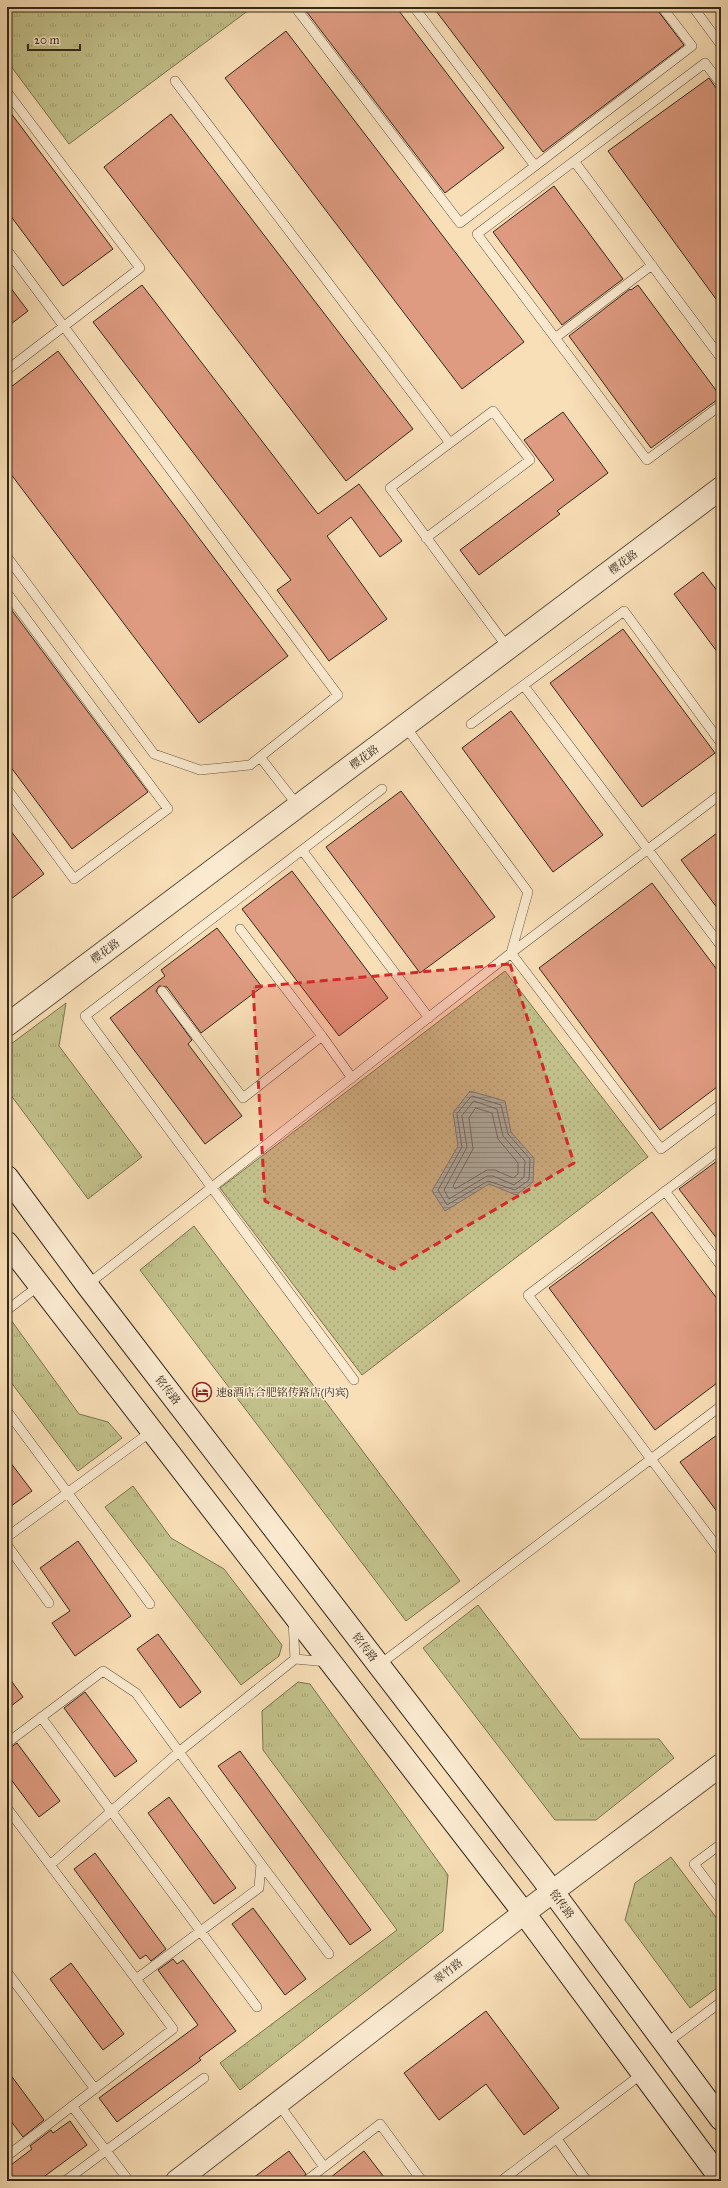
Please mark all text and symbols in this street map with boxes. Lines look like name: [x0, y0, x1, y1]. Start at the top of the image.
scale bar: [28, 26, 80, 52]
text: 20 m: [34, 33, 60, 47]
street label: 樱花路: [606, 547, 640, 578]
street label: 樱花路: [347, 742, 381, 773]
street label: 樱花路: [88, 936, 122, 967]
street label: 铭传路: [152, 1373, 183, 1407]
hotel icon: 速8酒店合肥铭传路店(内宾): [191, 1381, 213, 1403]
place label: 速8酒店合肥铭传路店(内宾): [216, 1386, 349, 1399]
street label: 铭传路: [349, 1630, 380, 1664]
street label: 铭传路: [546, 1887, 577, 1921]
street label: 翠竹路: [431, 1956, 465, 1987]

